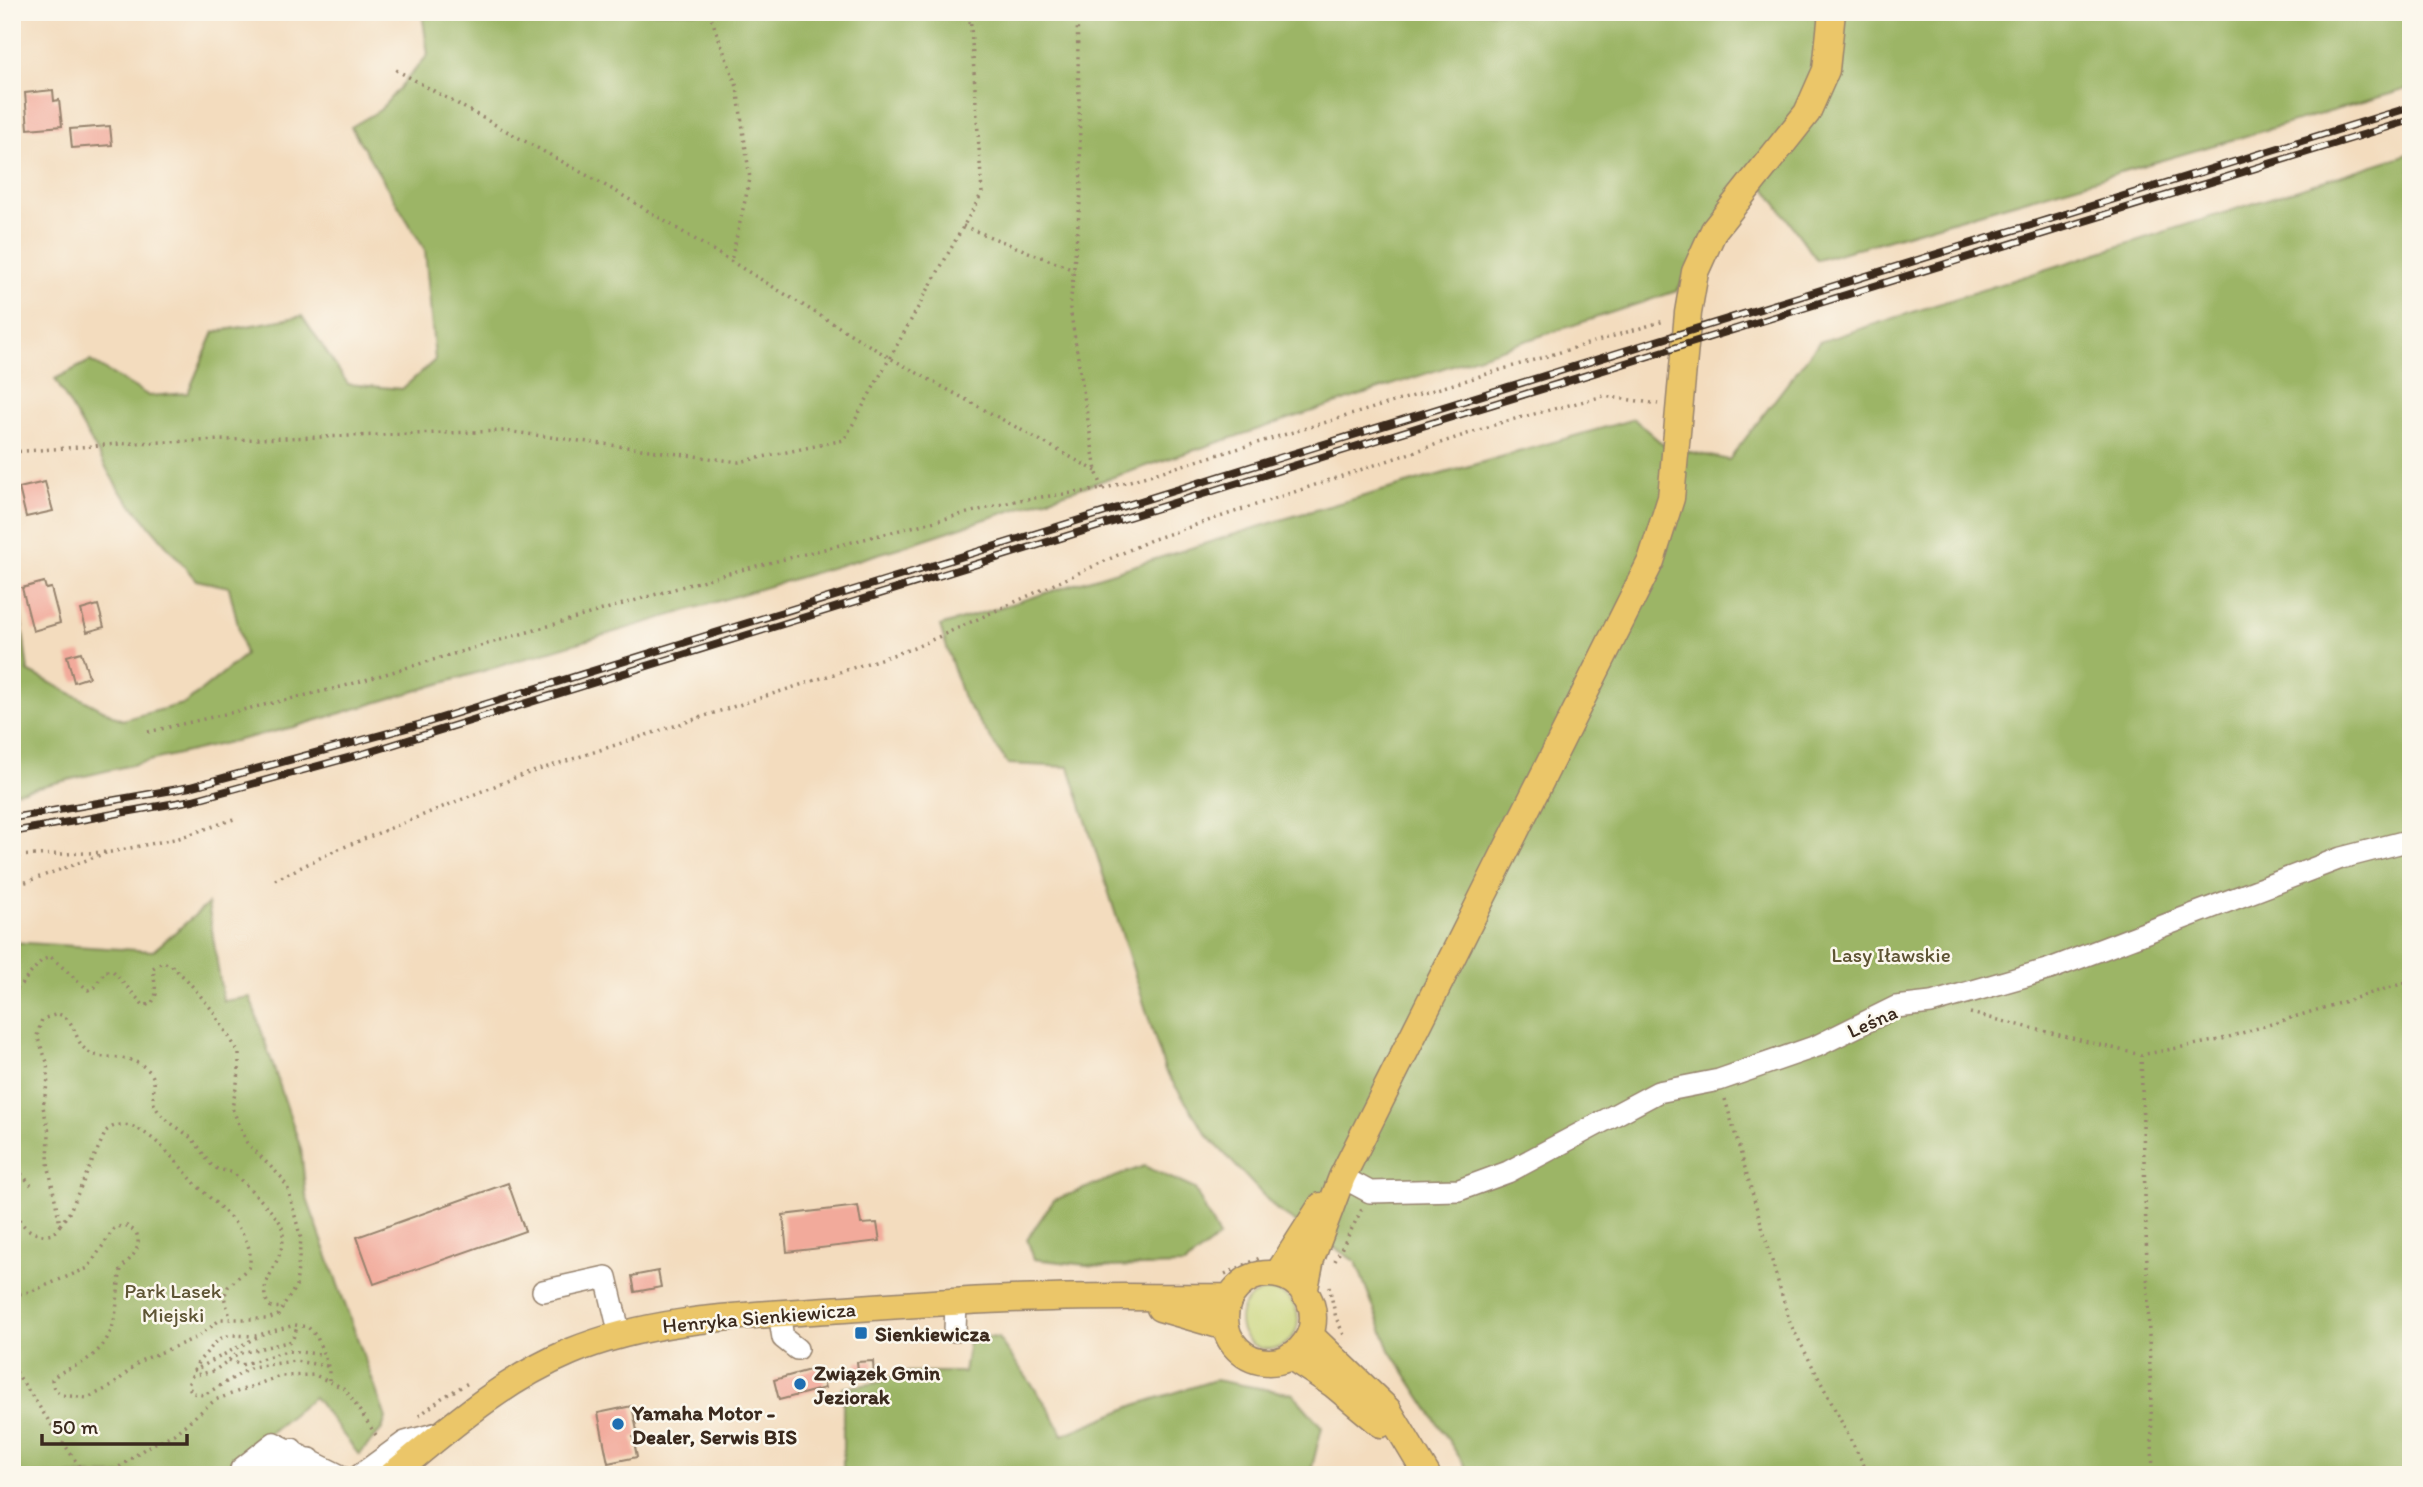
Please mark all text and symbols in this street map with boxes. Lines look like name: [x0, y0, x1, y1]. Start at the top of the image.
park label: Lasy Iławskie: [1831, 942, 1951, 967]
street label: Leśna: [1843, 999, 1901, 1043]
park label: Park Lasek Miejski: [124, 1278, 222, 1327]
street label: Henryka Sienkiewicza: [661, 1296, 857, 1338]
place label: Sienkiewicza: [875, 1321, 991, 1346]
marker: Sienkiewicza: [853, 1325, 869, 1341]
place label: Związek Gmin Jeziorak: [813, 1360, 941, 1409]
marker: Związek Gmin Jeziorak: [792, 1376, 808, 1392]
place label: Yamaha Motor - Dealer, Serwis BIS: [631, 1400, 797, 1449]
scale bar: [42, 1403, 187, 1447]
text: 50 m: [52, 1414, 99, 1439]
marker: Yamaha Motor - Dealer, Serwis BIS: [610, 1416, 626, 1432]

